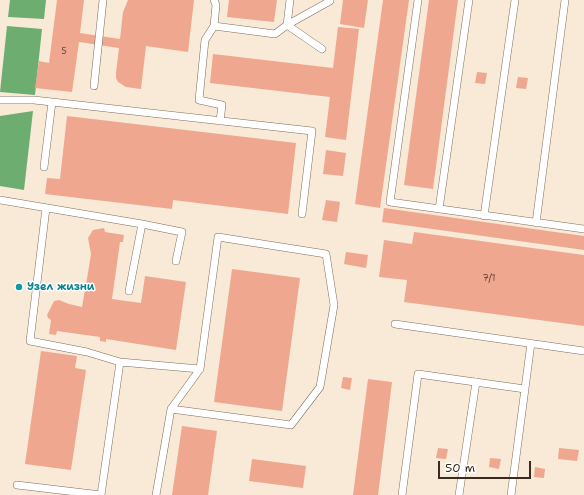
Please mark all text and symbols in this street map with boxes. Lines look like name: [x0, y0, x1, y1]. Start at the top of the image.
house number: 5: [61, 47, 67, 57]
house number: 7/1: [483, 274, 495, 284]
place label: Узел жизни: [27, 280, 94, 294]
marker: Узел жизни: [14, 282, 24, 292]
scale bar: [440, 453, 533, 479]
text: 50 m: [445, 460, 475, 476]

